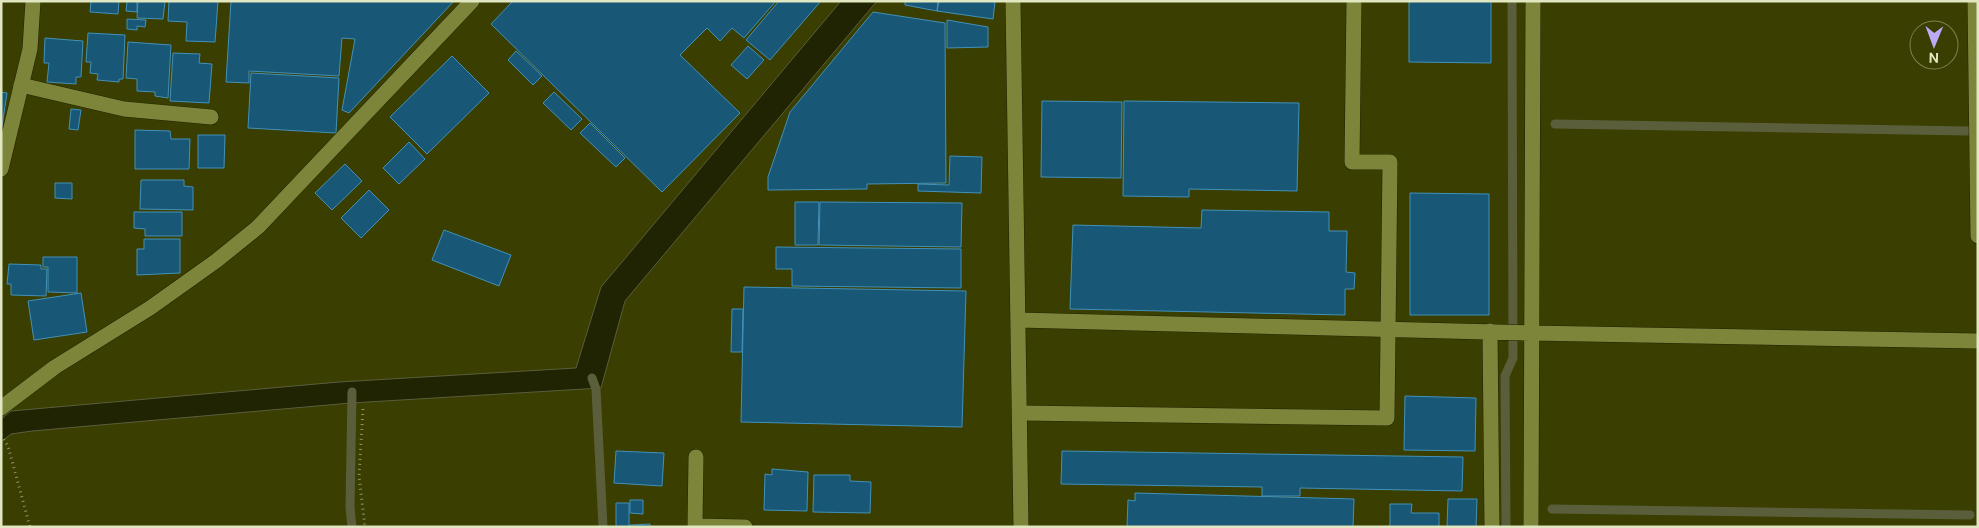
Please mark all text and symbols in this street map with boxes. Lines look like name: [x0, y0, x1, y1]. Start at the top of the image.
north arrow: [1909, 20, 1959, 70]
text: N: [1929, 49, 1939, 67]

